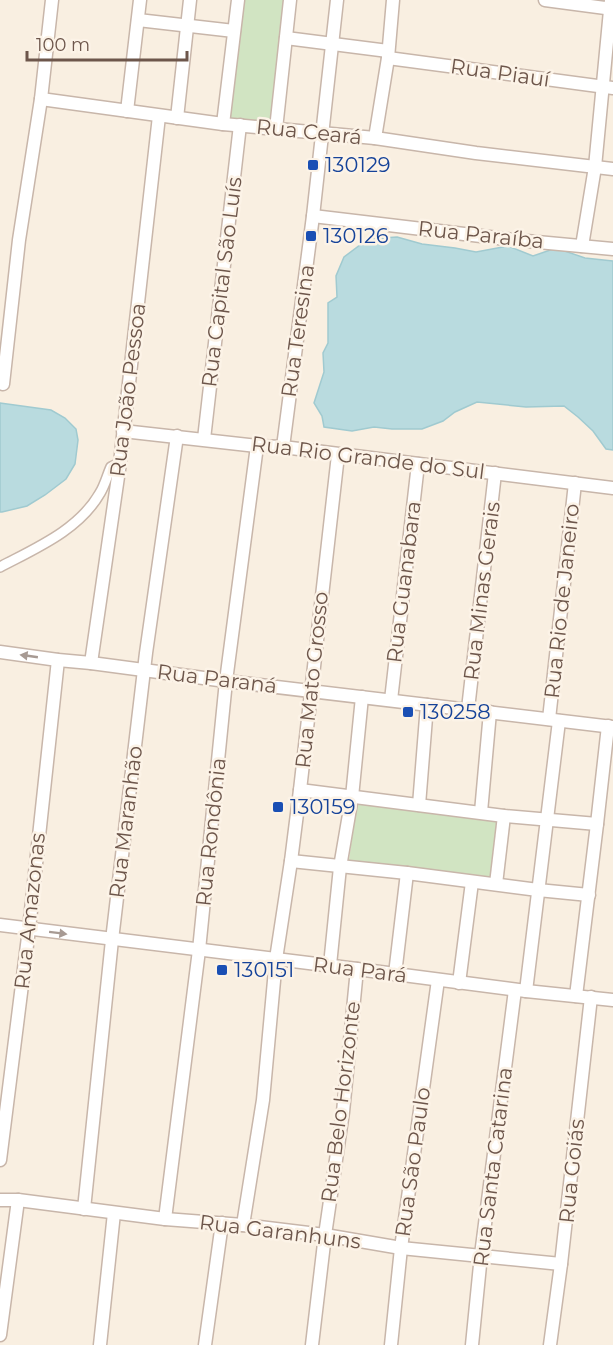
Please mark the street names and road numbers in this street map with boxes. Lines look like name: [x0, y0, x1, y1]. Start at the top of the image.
street label: Rua Piauí: [449, 53, 553, 92]
street label: Rua Ceará: [255, 114, 363, 149]
street label: Rua Capital São Luís: [196, 175, 247, 389]
street label: Rua Paraíba: [417, 215, 545, 254]
street label: Rua Teresina: [276, 263, 319, 399]
street label: Rua João Pessoa: [104, 301, 151, 478]
street label: Rua Rio Grande do Sul: [250, 431, 486, 484]
street label: Rua Guanabara: [381, 500, 426, 664]
street label: Rua Minas Gerais: [458, 500, 505, 682]
street label: Rua Rio de Janeiro: [539, 502, 584, 700]
street label: Rua Mato Grosso: [290, 590, 333, 770]
street label: Rua Paraná: [156, 659, 279, 698]
street label: Rua Maranhão: [104, 744, 147, 900]
street label: Rua Rondônia: [190, 756, 231, 908]
street label: Rua Amazonas: [9, 831, 50, 991]
street label: Rua Pará: [312, 951, 408, 988]
street label: Rua Belo Horizonte: [316, 1000, 365, 1204]
street label: Rua Santa Catarina: [468, 1066, 517, 1268]
street label: Rua São Paulo: [390, 1085, 435, 1239]
street label: Rua Goiás: [554, 1117, 589, 1224]
street label: Rua Garanhuns: [198, 1209, 362, 1254]

